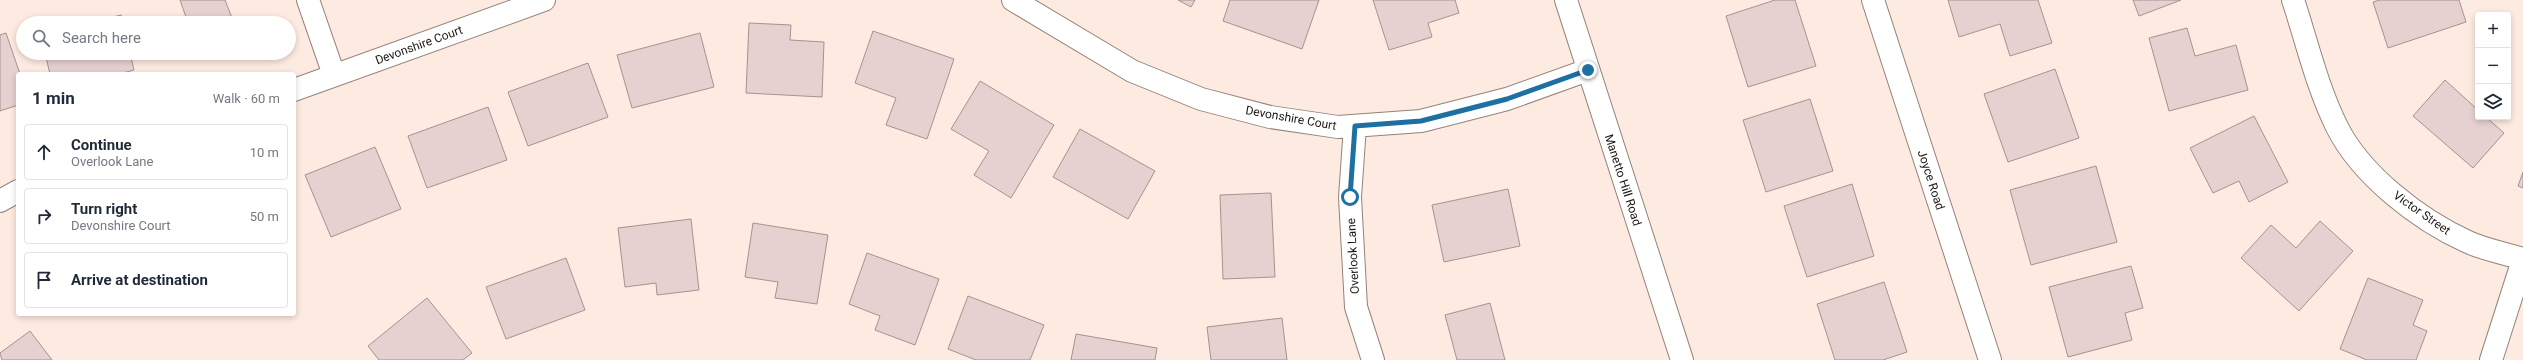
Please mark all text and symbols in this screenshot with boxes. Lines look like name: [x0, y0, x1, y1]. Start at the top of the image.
map controls: [2475, 12, 2511, 120]
button: +: [2475, 12, 2511, 48]
search box: [16, 16, 296, 60]
street label: Devonshire Court: [373, 23, 465, 67]
icon: search: [30, 27, 52, 49]
text: Search here: [62, 29, 141, 47]
button: −: [2475, 48, 2511, 84]
route end: [1579, 61, 1597, 79]
button: layers: [2475, 84, 2511, 120]
text: 1 min: [32, 88, 75, 108]
text: Walk · 60 m: [213, 91, 280, 106]
street label: Devonshire Court: [1245, 103, 1338, 133]
street label: Manetto Hill Road: [1602, 132, 1644, 228]
text: Continue: [71, 136, 132, 154]
icon: ahead: [33, 141, 55, 163]
text: 10 m: [250, 145, 279, 160]
street label: Joyce Road: [1915, 148, 1947, 212]
text: Overlook Lane: [71, 154, 153, 169]
route start: [1341, 188, 1359, 206]
street label: Victor Street: [2391, 188, 2453, 238]
text: Turn right: [71, 200, 137, 218]
icon: right: [33, 205, 55, 227]
text: 50 m: [250, 209, 279, 224]
text: Devonshire Court: [71, 218, 171, 233]
street label: Overlook Lane: [1344, 218, 1362, 294]
icon: arrive: [33, 269, 55, 291]
text: Arrive at destination: [71, 271, 208, 289]

